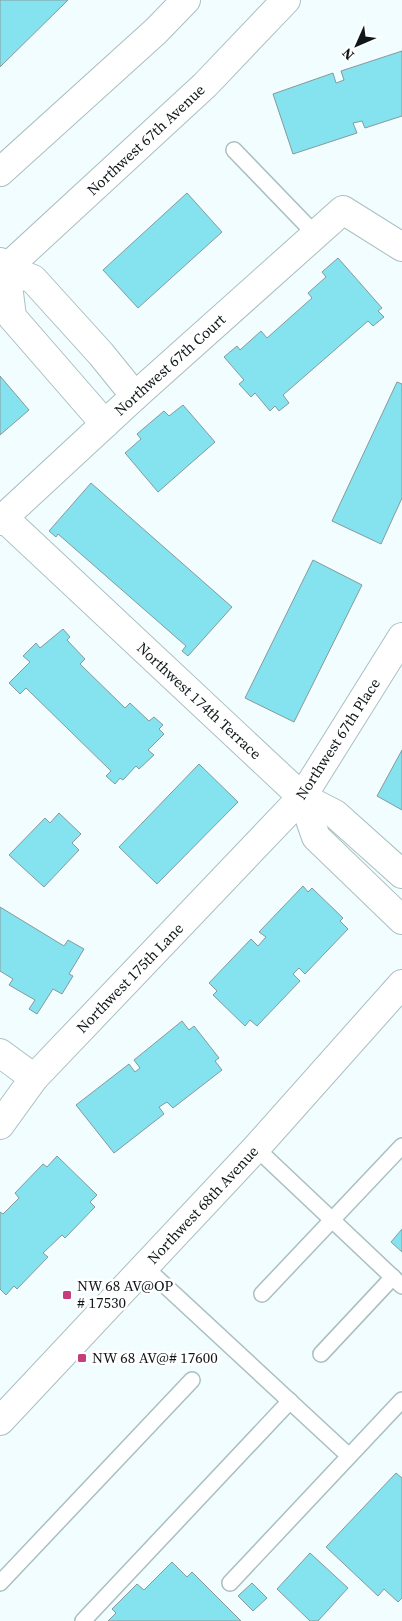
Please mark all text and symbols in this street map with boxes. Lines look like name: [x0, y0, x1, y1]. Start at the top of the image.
north arrow: [332, 20, 382, 70]
text: N: [337, 44, 358, 65]
street label: Northwest 67th Avenue: [82, 79, 210, 200]
street label: Northwest 67th Court: [109, 309, 230, 420]
street label: Northwest 174th Terrace: [132, 637, 266, 764]
street label: Northwest 67th Place: [290, 674, 385, 804]
street label: Northwest 175th Lane: [71, 918, 188, 1037]
street label: Northwest 68th Avenue: [142, 1141, 263, 1268]
place label: NW 68 AV@OP # 17530: [77, 1275, 173, 1313]
marker: NW 68 AV@OP # 17530: [61, 1289, 73, 1301]
place label: NW 68 AV@# 17600: [92, 1347, 218, 1368]
marker: NW 68 AV@# 17600: [76, 1352, 88, 1364]

